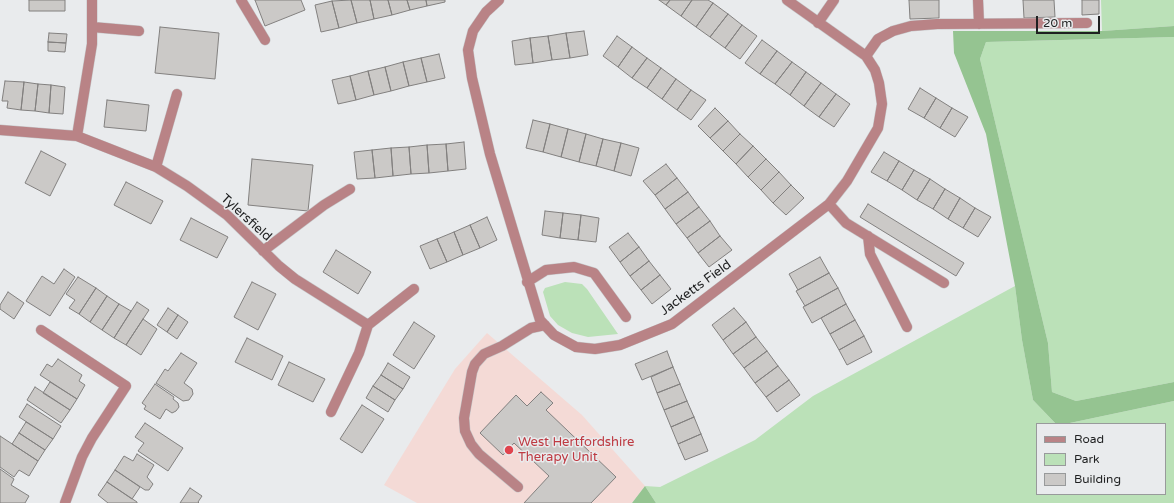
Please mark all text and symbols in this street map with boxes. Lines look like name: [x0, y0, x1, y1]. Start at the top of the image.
scale bar: [1038, 8, 1102, 34]
text: 20 m: [1043, 16, 1072, 30]
street label: Tylersfield: [217, 191, 275, 245]
street label: Jacketts Field: [657, 257, 735, 319]
legend: [1036, 423, 1166, 495]
text: Road: [1074, 432, 1104, 446]
place label: West Hertfordshire Therapy Unit: [518, 435, 634, 466]
marker: West Hertfordshire Therapy Unit: [503, 444, 515, 456]
text: Park: [1074, 452, 1100, 466]
text: Building: [1074, 472, 1121, 486]

